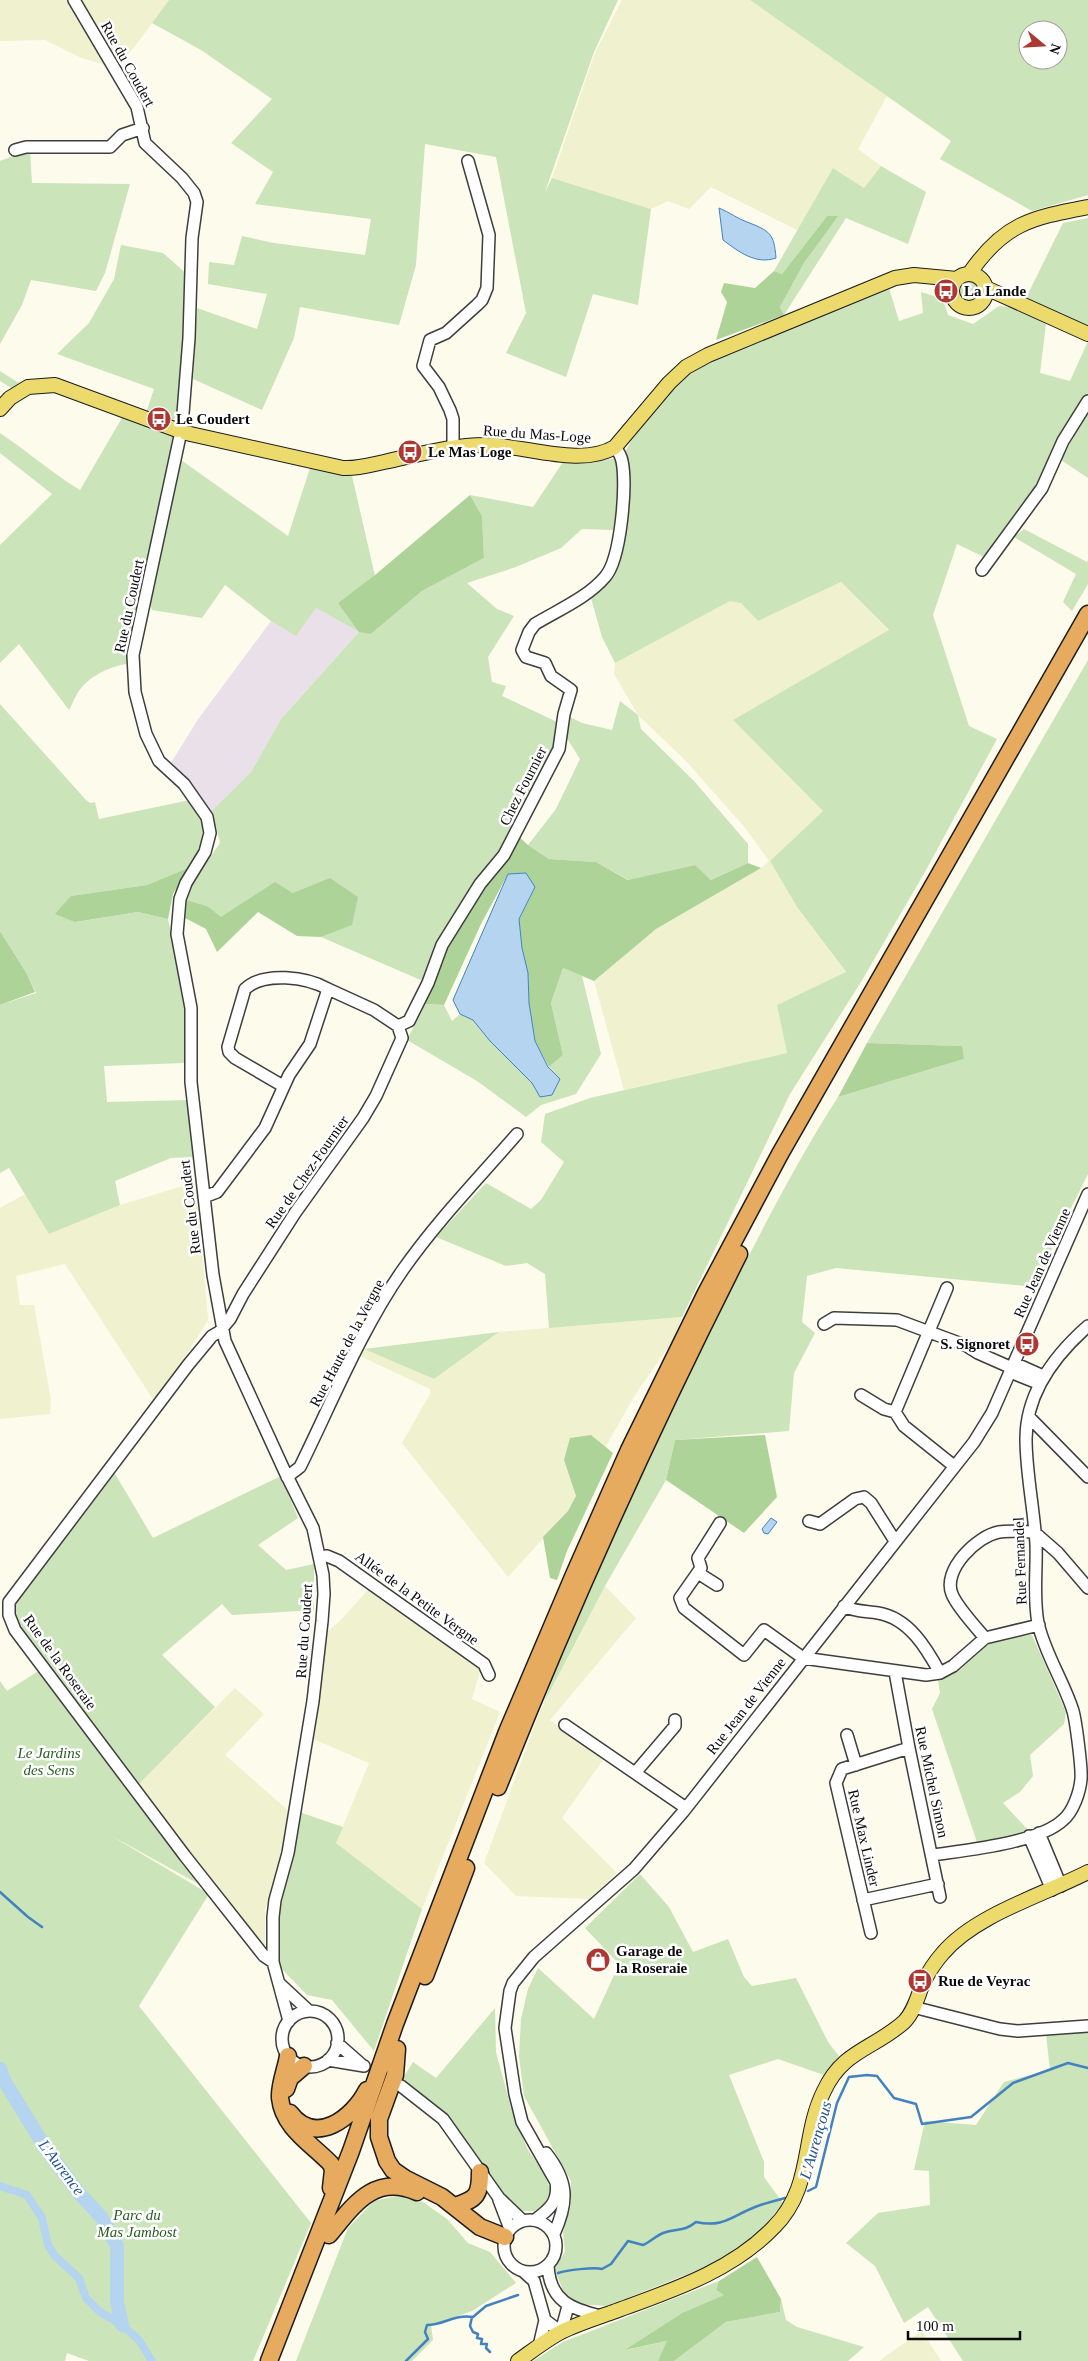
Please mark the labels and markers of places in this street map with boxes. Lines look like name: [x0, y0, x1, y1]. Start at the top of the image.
bus stop icon: La Lande: [933, 278, 959, 304]
place label: La Lande: [964, 283, 1026, 299]
bus stop icon: Le Coudert: [146, 406, 172, 432]
place label: Le Coudert: [176, 411, 250, 427]
bus stop icon: Le Mas Loge: [397, 439, 423, 465]
place label: Le Mas Loge: [428, 444, 512, 460]
bus stop icon: S. Signoret: [1014, 1331, 1040, 1357]
place label: S. Signoret: [940, 1336, 1010, 1352]
place label: Garage de la Roseraie: [616, 1943, 688, 1976]
shop icon: Garage de la Roseraie: [585, 1947, 611, 1973]
bus stop icon: Rue de Veyrac: [907, 1968, 933, 1994]
place label: Rue de Veyrac: [938, 1973, 1031, 1989]

